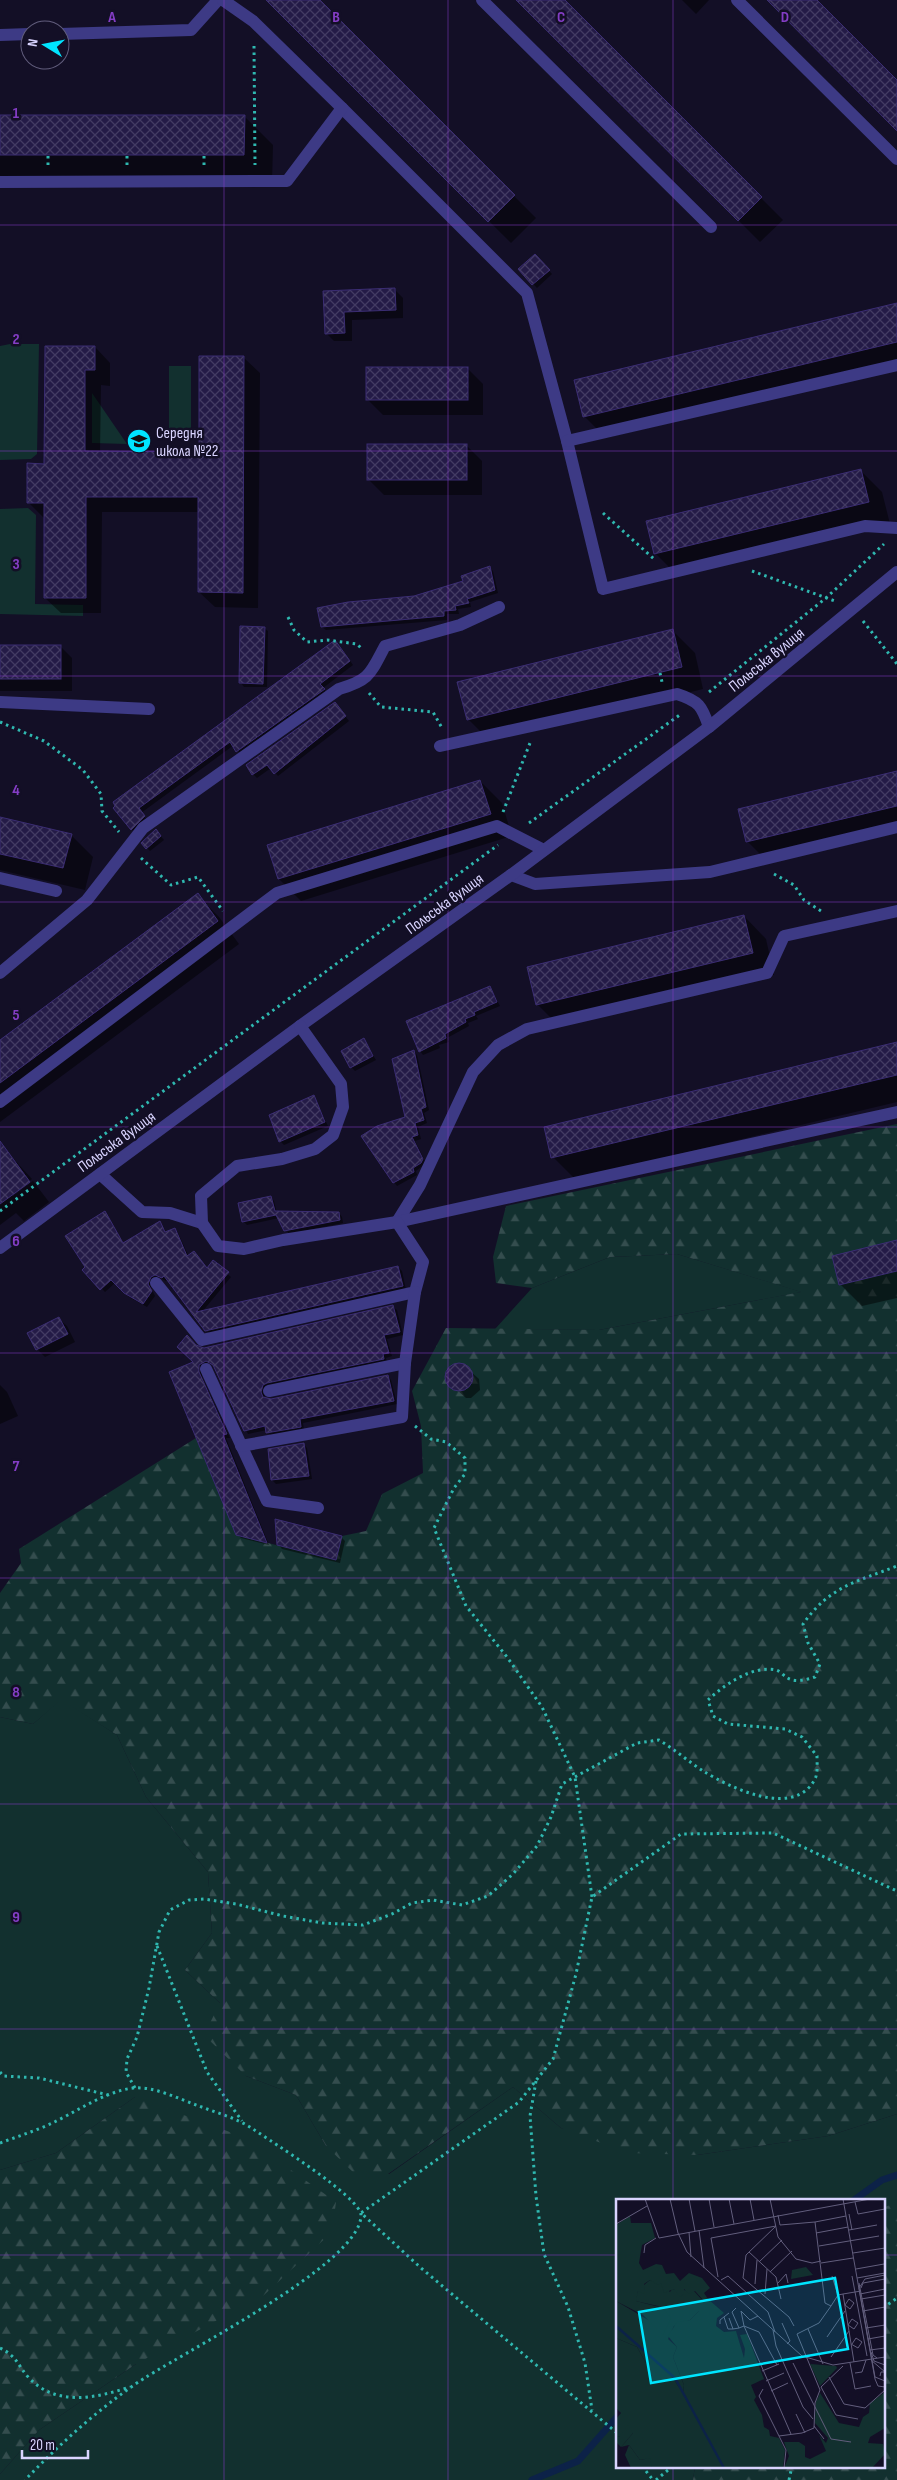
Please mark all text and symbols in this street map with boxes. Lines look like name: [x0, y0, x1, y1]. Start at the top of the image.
text: A: [107, 8, 116, 27]
text: B: [332, 8, 340, 27]
text: C: [557, 8, 565, 27]
text: D: [781, 8, 789, 27]
north arrow: [20, 20, 70, 70]
text: N: [24, 38, 42, 48]
text: 1: [13, 104, 20, 123]
text: 2: [12, 330, 20, 349]
place label: Середня школа №22: [156, 424, 218, 461]
school or university icon: Середня школа №22: [126, 428, 152, 454]
text: 3: [12, 555, 20, 574]
street label: Польська вулиця: [725, 624, 809, 696]
text: 4: [12, 781, 20, 800]
street label: Польська вулиця: [402, 870, 488, 939]
text: 5: [12, 1006, 20, 1025]
street label: Польська вулиця: [74, 1108, 160, 1177]
text: 6: [12, 1232, 20, 1251]
text: 7: [13, 1457, 20, 1476]
text: 8: [12, 1683, 20, 1702]
text: 9: [12, 1908, 20, 1927]
inset map: [616, 2199, 884, 2468]
scale bar: [22, 2428, 89, 2460]
text: 20 m: [30, 2436, 55, 2455]

